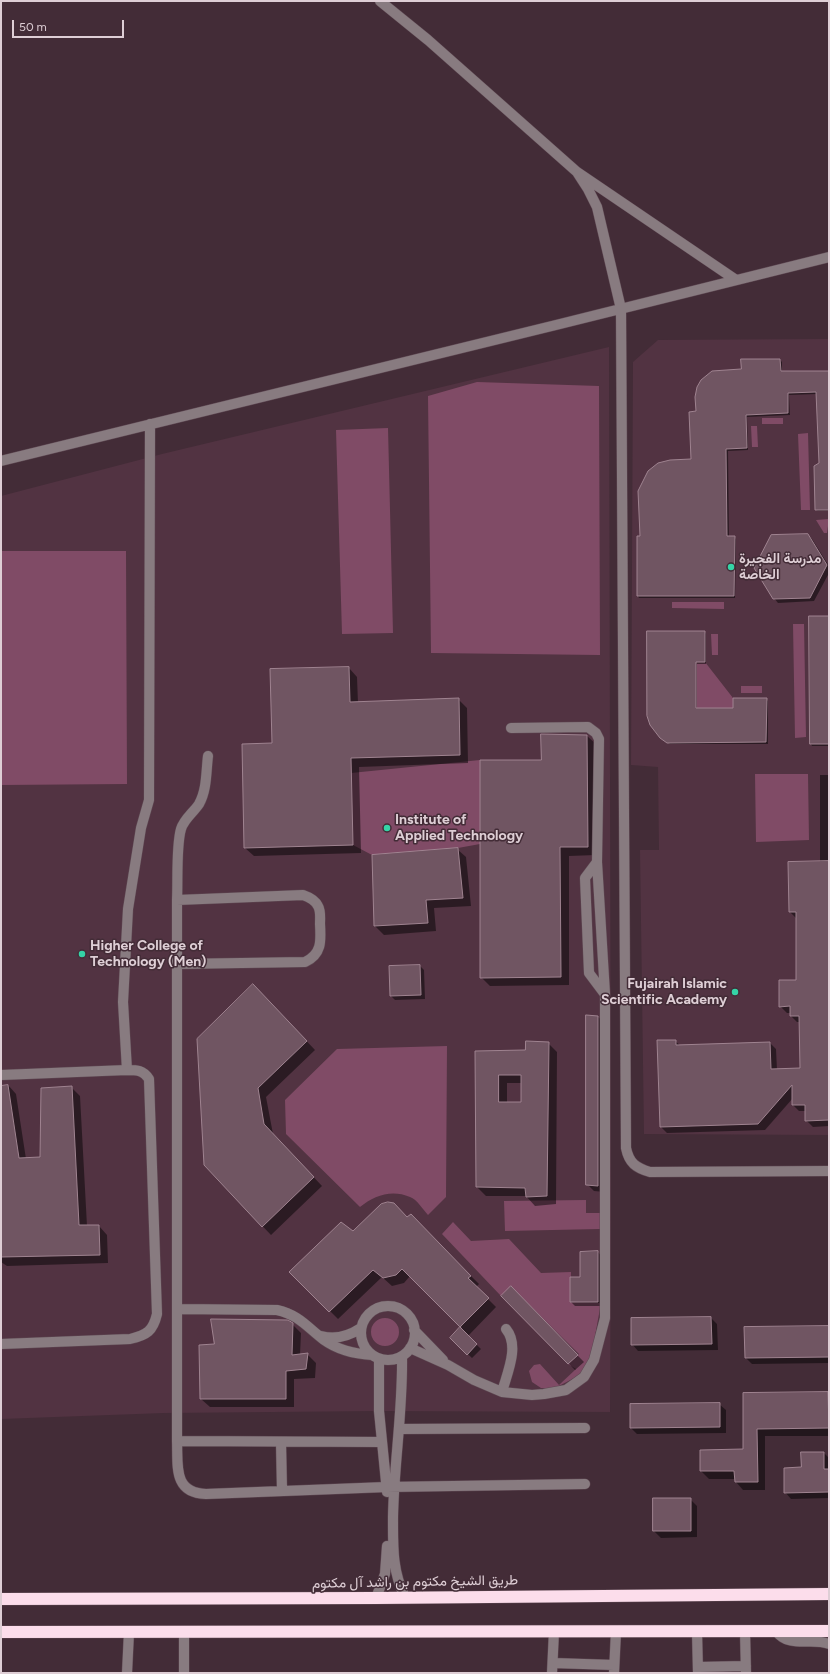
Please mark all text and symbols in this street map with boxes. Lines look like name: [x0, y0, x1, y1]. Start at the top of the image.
scale bar: [14, 12, 126, 38]
text: 50 m: [19, 20, 47, 34]
place label: مدرسة الفجيرة الخاصة: [739, 551, 821, 584]
marker: مدرسة الفجيرة الخاصة: [726, 562, 736, 572]
place label: Institute of Applied Technology: [395, 812, 523, 844]
marker: Institute of Applied Technology: [382, 823, 392, 833]
place label: Higher College of Technology (Men): [90, 938, 206, 970]
marker: Higher College of Technology (Men): [77, 949, 87, 959]
place label: Fujairah Islamic Scientific Academy: [601, 976, 727, 1008]
marker: Fujairah Islamic Scientific Academy: [730, 987, 740, 997]
street label: طريق الشيخ مكتوم بن راشد آل مكتوم: [312, 1572, 518, 1592]

